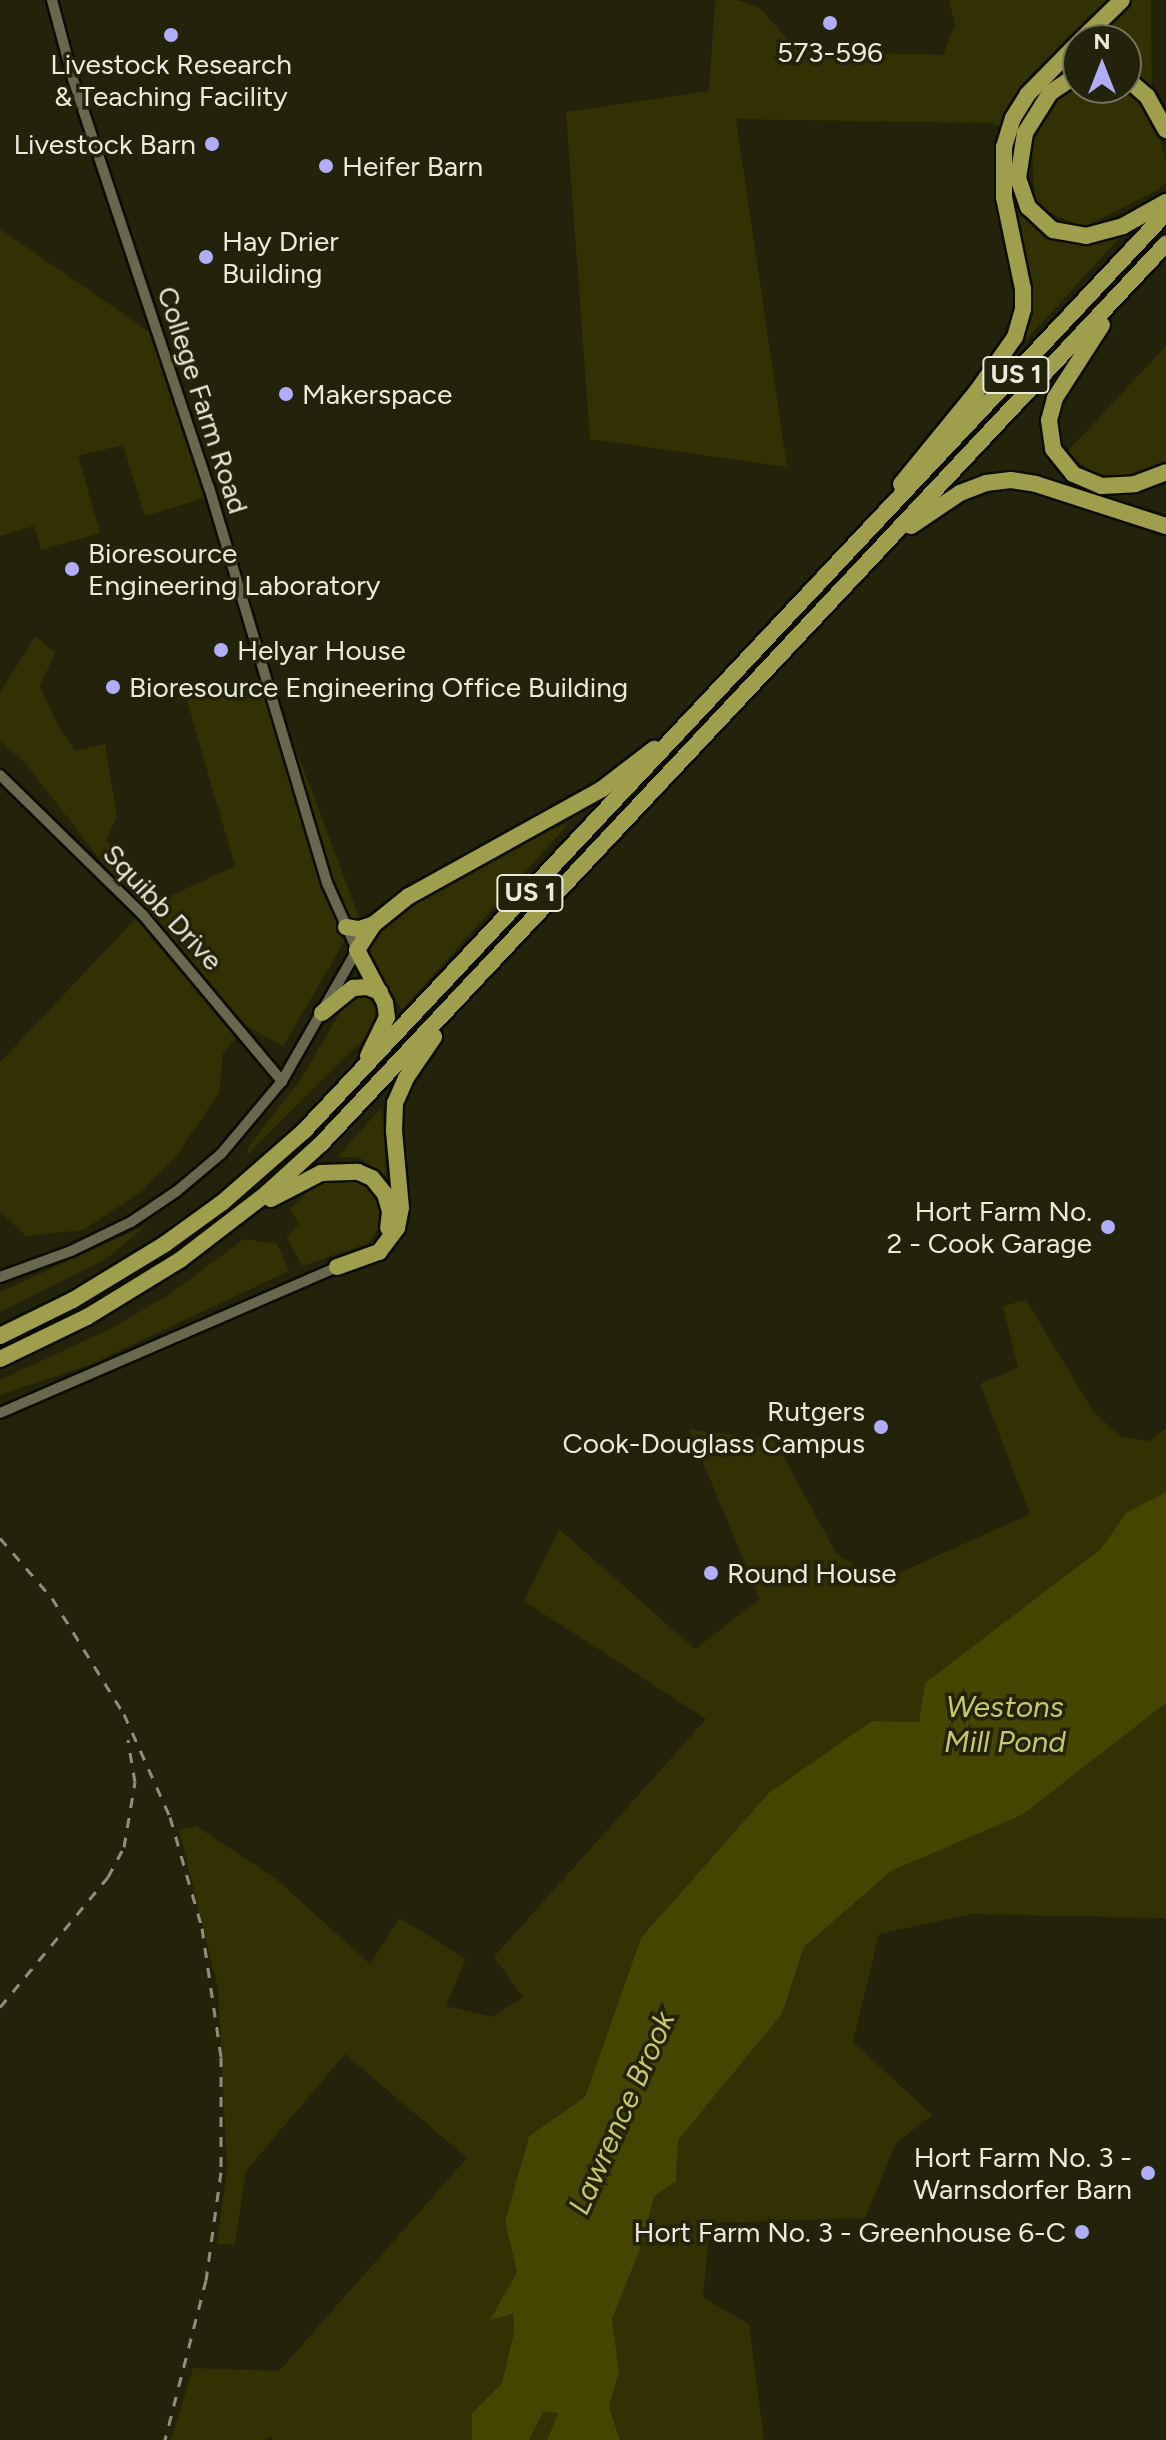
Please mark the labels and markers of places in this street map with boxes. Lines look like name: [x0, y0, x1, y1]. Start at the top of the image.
marker: 573-596: [821, 14, 839, 32]
marker: Livestock Research & Teaching Facility: [162, 26, 180, 44]
place label: 573-596: [777, 35, 883, 69]
place label: Livestock Research & Teaching Facility: [50, 47, 292, 113]
place label: Livestock Barn: [14, 127, 196, 161]
marker: Livestock Barn: [203, 135, 221, 153]
place label: Heifer Barn: [342, 149, 483, 183]
marker: Heifer Barn: [317, 157, 335, 175]
place label: Hay Drier Building: [222, 224, 339, 290]
marker: Hay Drier Building: [197, 248, 215, 266]
place label: Makerspace: [302, 377, 452, 411]
marker: Makerspace: [277, 385, 295, 403]
place label: Bioresource Engineering Laboratory: [88, 536, 380, 602]
marker: Bioresource Engineering Laboratory: [63, 560, 81, 578]
place label: Helyar House: [237, 633, 406, 667]
marker: Helyar House: [212, 641, 230, 659]
place label: Bioresource Engineering Office Building: [129, 670, 628, 704]
marker: Bioresource Engineering Office Building: [104, 678, 122, 696]
place label: Hort Farm No. 2 - Cook Garage: [887, 1194, 1092, 1260]
marker: Hort Farm No. 2 - Cook Garage: [1099, 1218, 1117, 1236]
place label: Rutgers Cook-Douglass Campus: [563, 1394, 865, 1460]
marker: Rutgers Cook-Douglass Campus: [872, 1418, 890, 1436]
place label: Round House: [727, 1556, 897, 1590]
marker: Round House: [702, 1564, 720, 1582]
place label: Hort Farm No. 3 - Warnsdorfer Barn: [913, 2140, 1132, 2206]
marker: Hort Farm No. 3 - Warnsdorfer Barn: [1139, 2164, 1157, 2182]
place label: Hort Farm No. 3 - Greenhouse 6-C: [633, 2215, 1066, 2249]
marker: Hort Farm No. 3 - Greenhouse 6-C: [1073, 2223, 1091, 2241]

